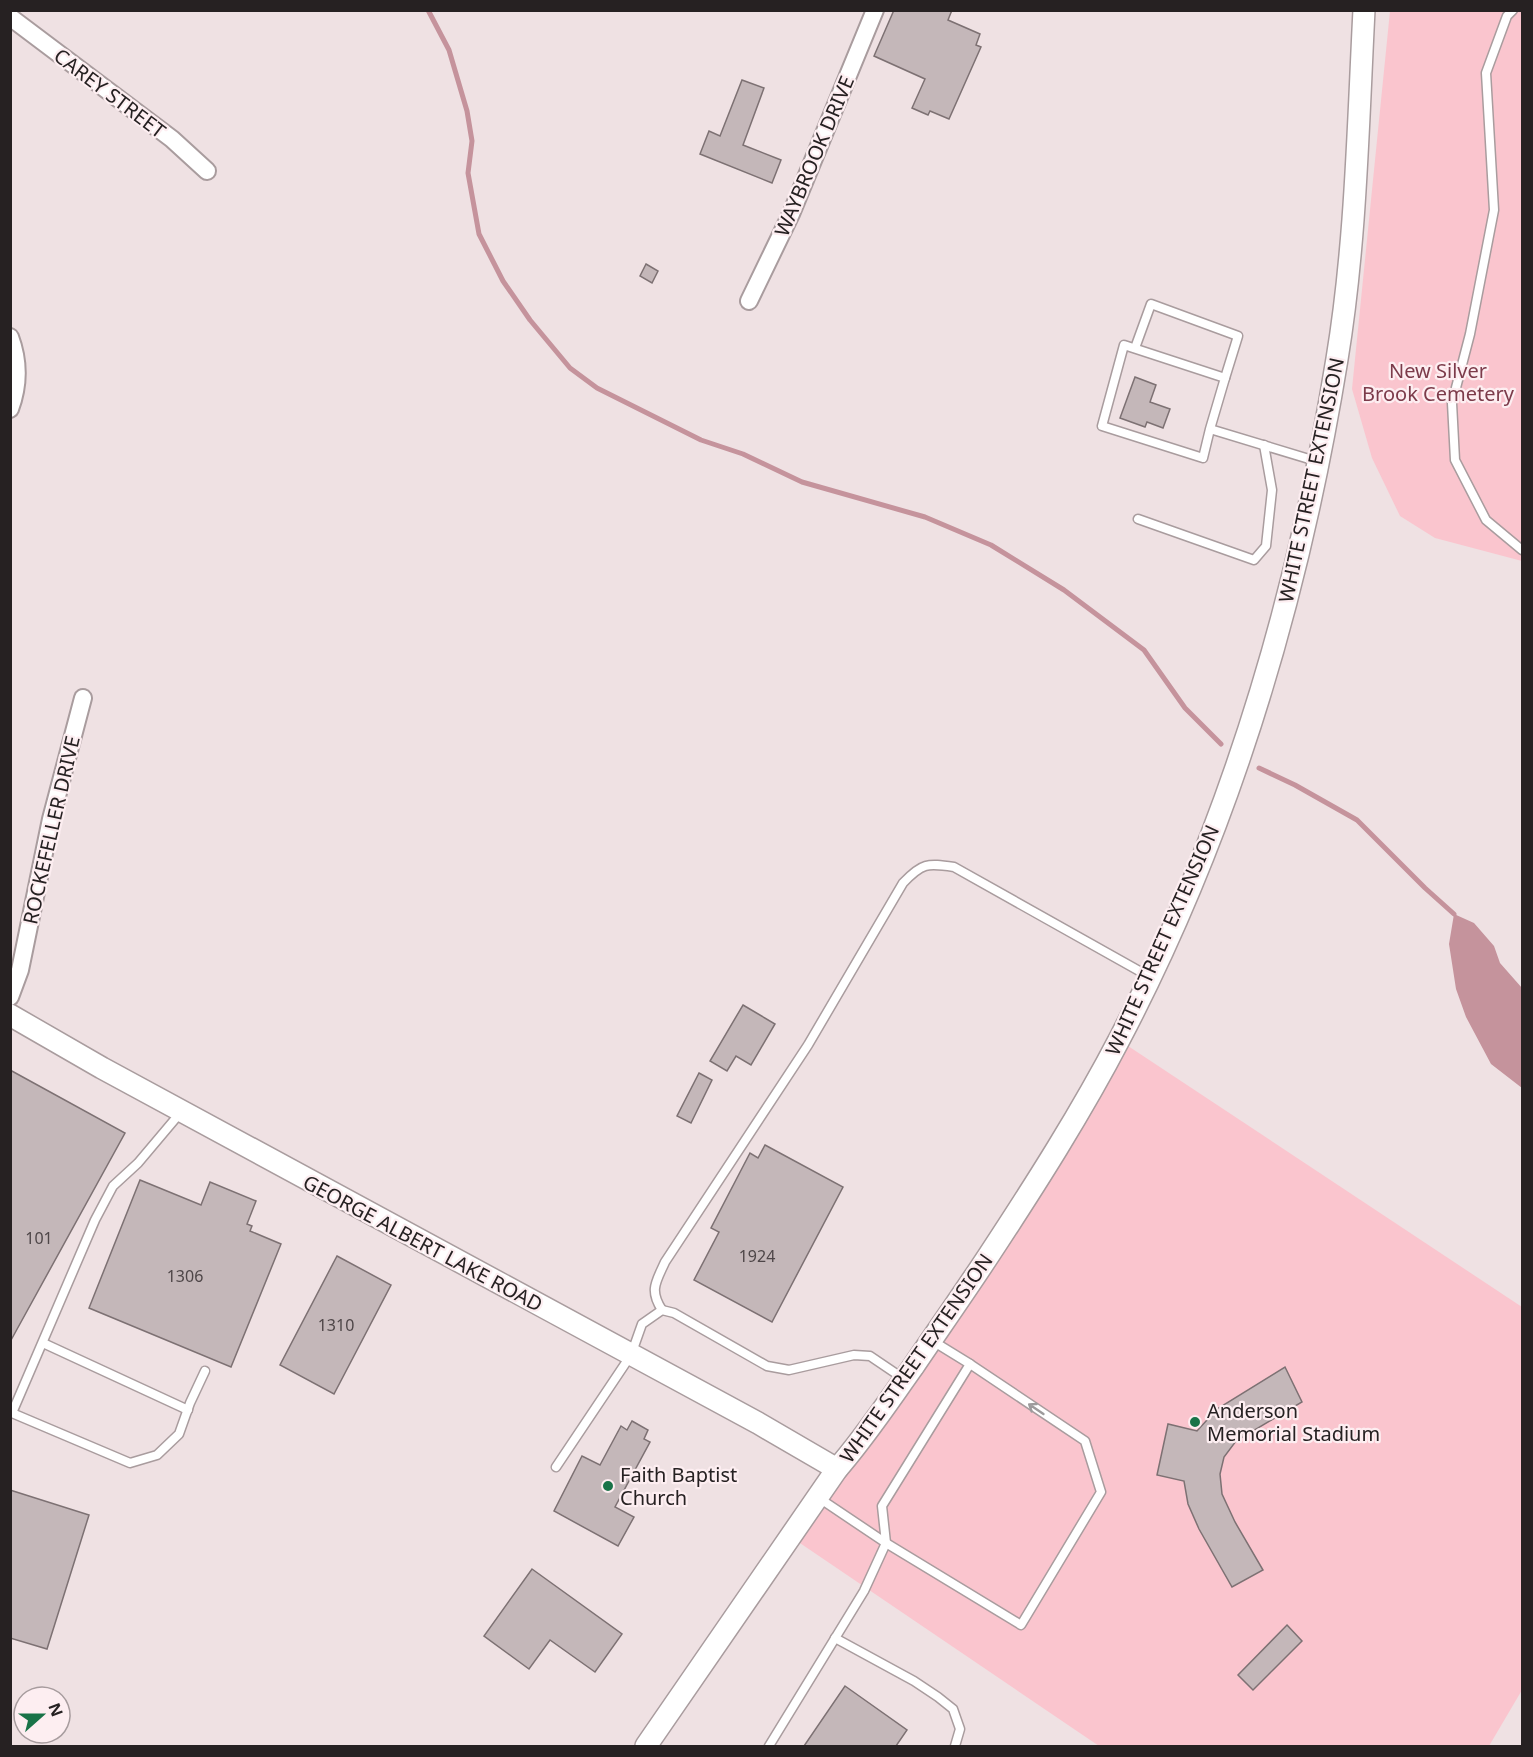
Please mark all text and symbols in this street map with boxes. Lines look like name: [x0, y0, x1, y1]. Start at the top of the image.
street label: CAREY STREET: [49, 42, 171, 144]
street label: WAYBROOK DRIVE: [768, 72, 860, 240]
street label: WHITE STREET EXTENSION: [1272, 355, 1350, 605]
park label: New Silver Brook Cemetery: [1362, 357, 1515, 407]
street label: ROCKEFELLER DRIVE: [16, 733, 86, 927]
street label: WHITE STREET EXTENSION: [1099, 820, 1225, 1060]
street label: GEORGE ALBERT LAKE ROAD: [298, 1168, 548, 1318]
house number: 101: [25, 1227, 53, 1249]
house number: 1924: [739, 1245, 775, 1267]
street label: WHITE STREET EXTENSION: [833, 1248, 999, 1468]
house number: 1306: [167, 1265, 203, 1287]
house number: 1310: [318, 1314, 354, 1336]
place label: Anderson Memorial Stadium: [1207, 1397, 1380, 1447]
one-way arrow: [1028, 1403, 1045, 1415]
marker: Anderson Memorial Stadium: [1188, 1415, 1202, 1429]
place label: Faith Baptist Church: [620, 1461, 737, 1511]
marker: Faith Baptist Church: [601, 1479, 615, 1493]
north arrow: [12, 1685, 72, 1745]
text: N: [43, 1700, 69, 1720]

